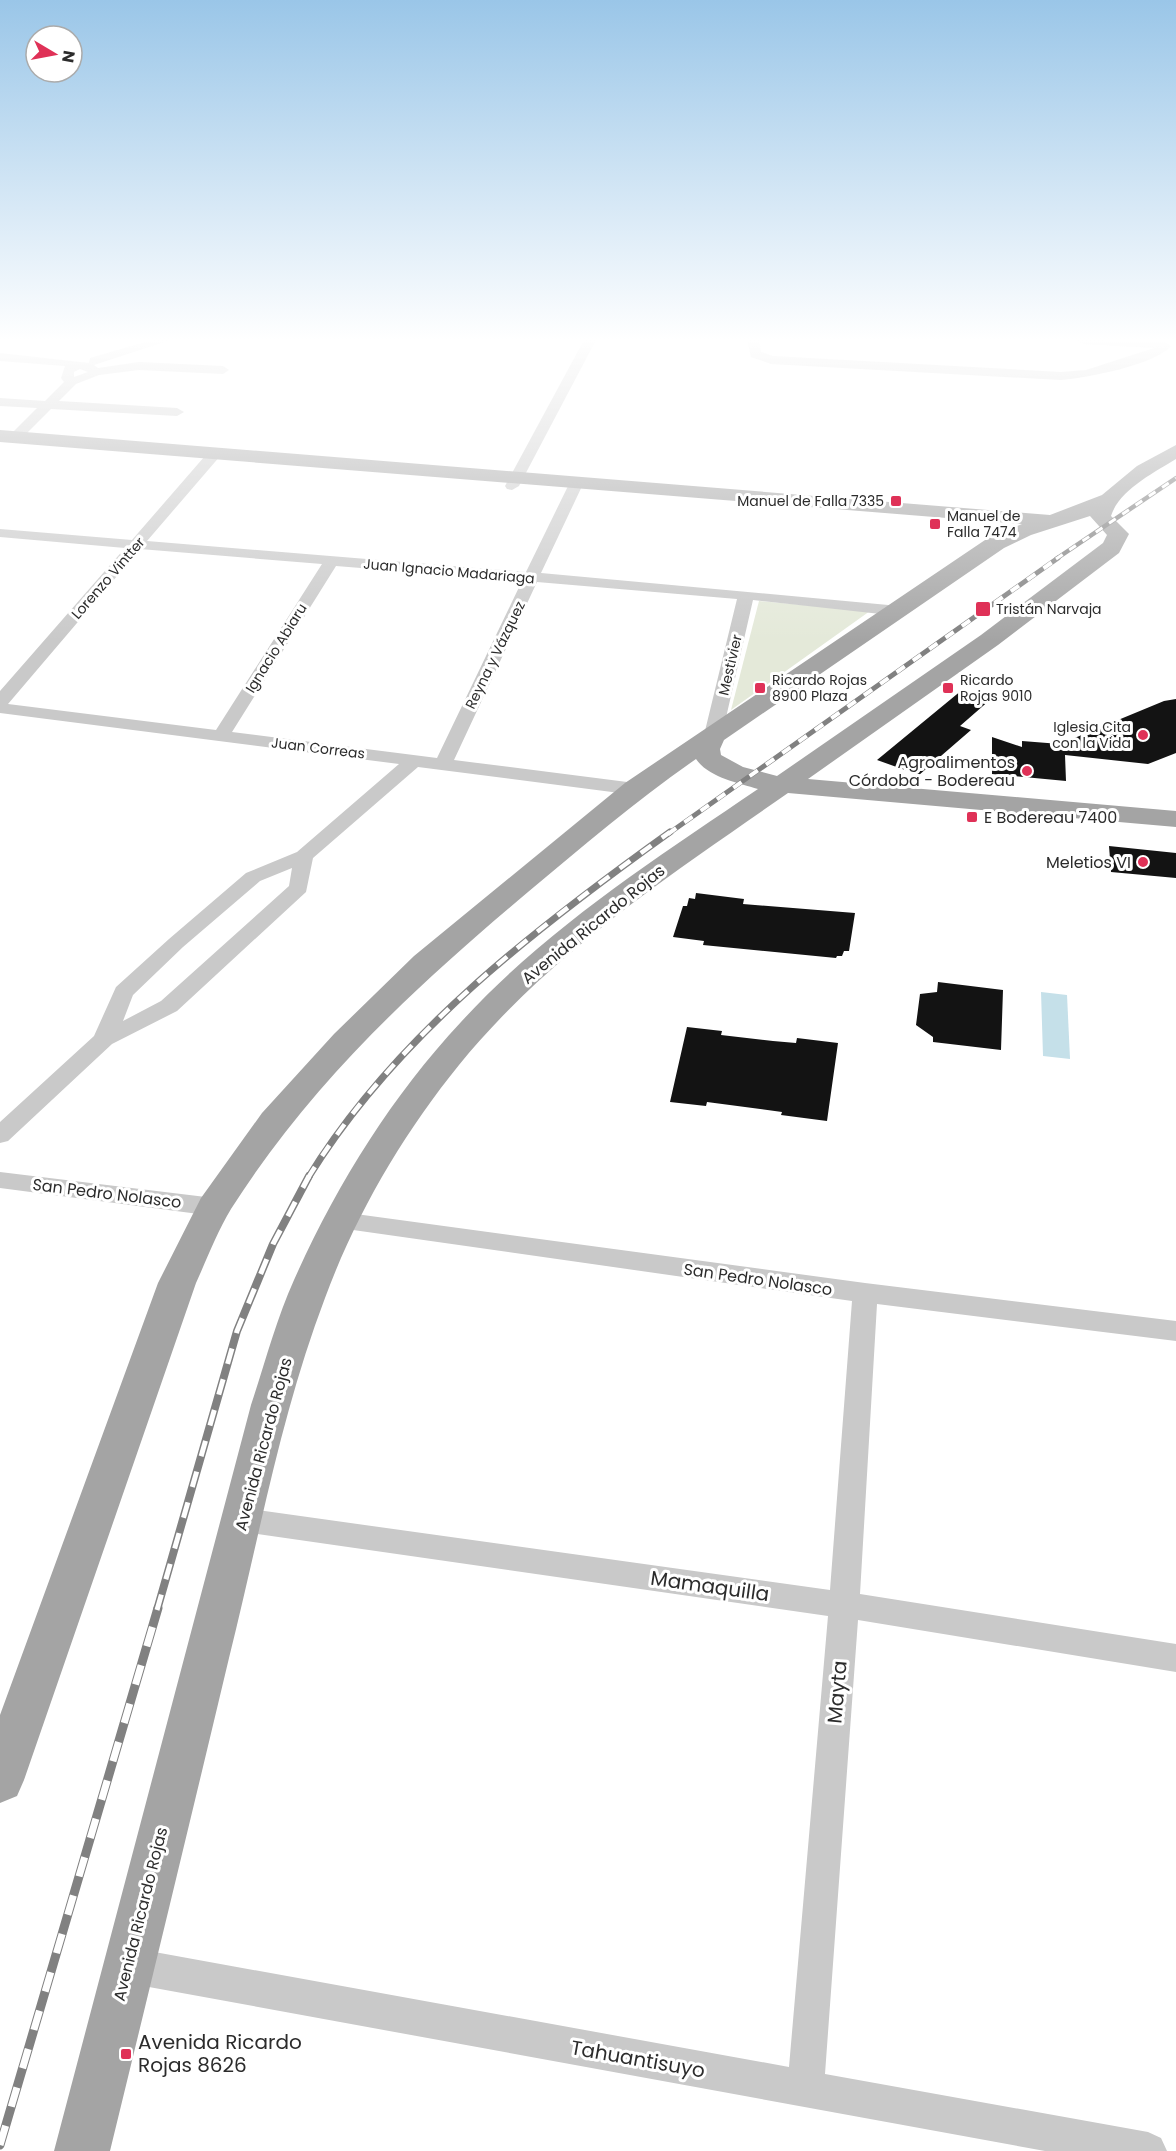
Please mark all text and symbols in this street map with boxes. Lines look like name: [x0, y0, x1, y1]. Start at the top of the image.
north arrow: [24, 24, 84, 84]
text: N: [56, 49, 81, 64]
place label: Manuel de Falla 7335: [737, 491, 884, 511]
marker: Manuel de Falla 7335: [889, 494, 903, 508]
place label: Manuel de Falla 7474: [947, 506, 1021, 542]
marker: Manuel de Falla 7474: [928, 517, 942, 531]
street label: Lorenzo Vintter: [67, 533, 149, 623]
street label: Juan Ignacio Madariaga: [362, 554, 536, 588]
street label: Reyna y Vázquez: [460, 598, 530, 712]
street label: Ignacio Abiaru: [241, 599, 311, 697]
place label: Tristán Narvaja: [996, 599, 1102, 619]
marker: Tristán Narvaja: [974, 600, 992, 618]
street label: Mestivier: [713, 633, 747, 697]
place label: Ricardo Rojas 8900 Plaza: [772, 670, 867, 706]
place label: Ricardo Rojas 9010: [960, 670, 1032, 706]
marker: Ricardo Rojas 8900 Plaza: [753, 681, 767, 695]
marker: Ricardo Rojas 9010: [941, 681, 955, 695]
place label: Iglesia Cita con la Vida: [1052, 717, 1131, 753]
marker: Iglesia Cita con la Vida: [1136, 728, 1150, 742]
street label: Juan Correas: [270, 732, 366, 764]
place label: Agroalimentos Córdoba - Bodereau: [849, 751, 1015, 792]
marker: Agroalimentos Córdoba - Bodereau: [1020, 764, 1034, 778]
place label: E Bodereau 7400: [984, 806, 1117, 829]
marker: E Bodereau 7400: [965, 810, 979, 824]
place label: Meletios VI: [1046, 851, 1131, 874]
marker: Meletios VI: [1136, 855, 1150, 869]
street label: Avenida Ricardo Rojas: [517, 859, 670, 989]
street label: San Pedro Nolasco: [31, 1173, 183, 1214]
street label: San Pedro Nolasco: [682, 1258, 834, 1301]
street label: Avenida Ricardo Rojas: [229, 1355, 298, 1533]
street label: Mamaquilla: [649, 1564, 771, 1608]
street label: Mayta: [820, 1659, 854, 1725]
street label: Avenida Ricardo Rojas: [108, 1825, 173, 2003]
place label: Avenida Ricardo Rojas 8626: [138, 2028, 302, 2079]
street label: Tahuantisuyo: [569, 2033, 707, 2085]
marker: Avenida Ricardo Rojas 8626: [119, 2047, 133, 2061]

